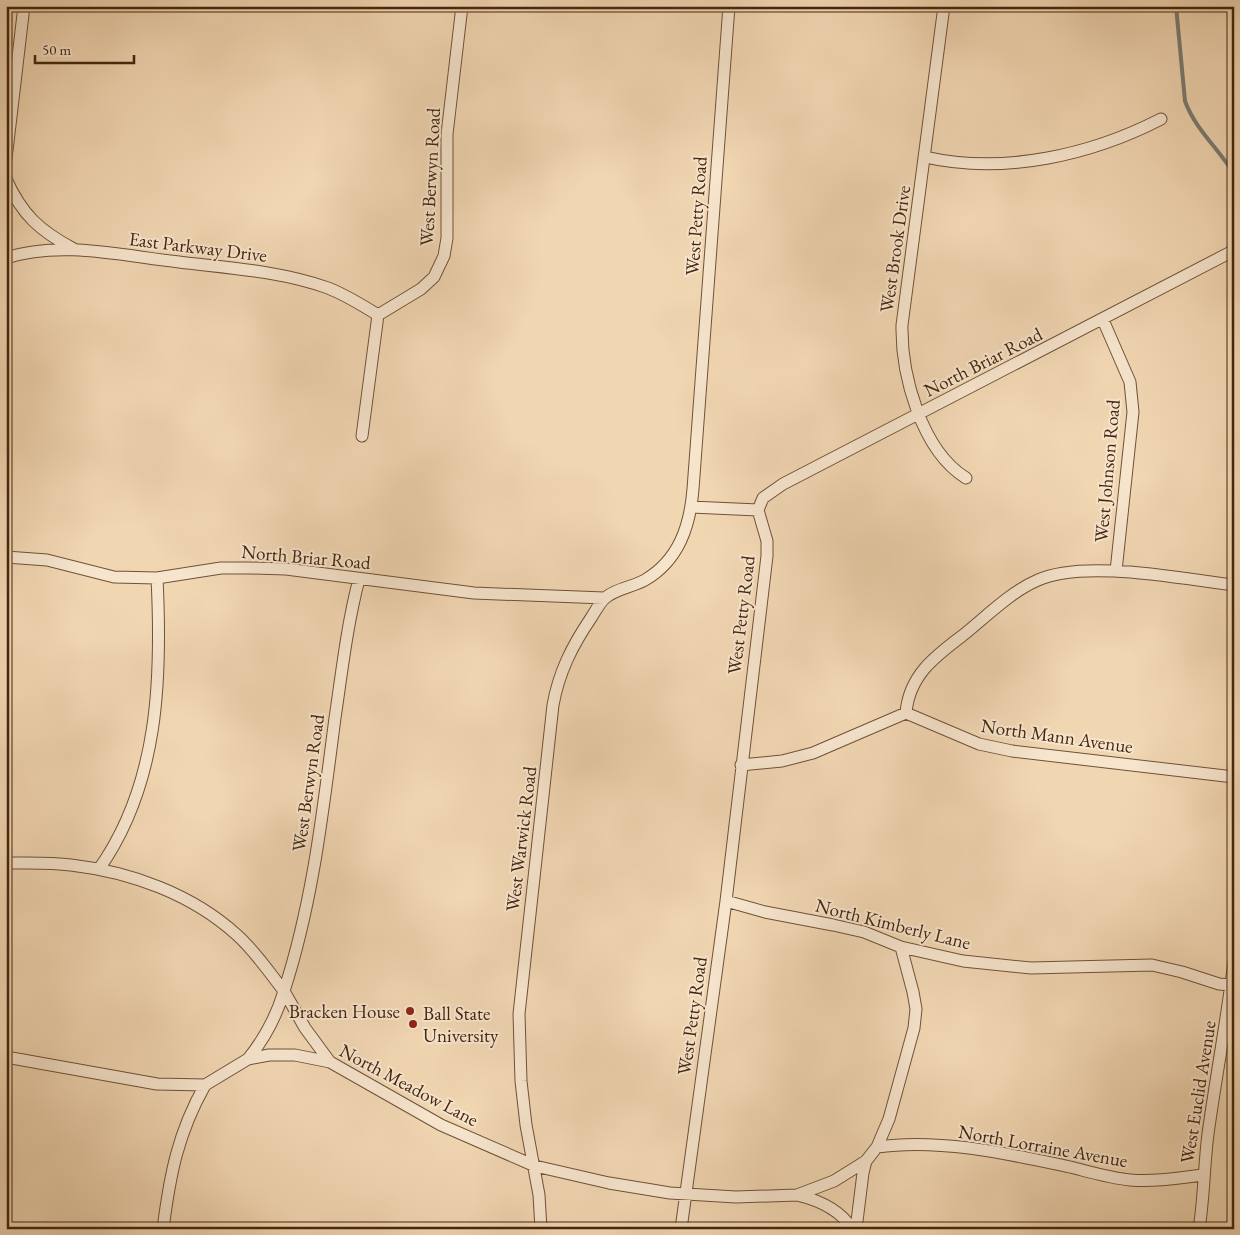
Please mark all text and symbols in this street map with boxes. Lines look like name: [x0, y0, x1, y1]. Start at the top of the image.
scale bar: [35, 32, 134, 64]
text: 50 m: [42, 40, 71, 59]
street label: West Berwyn Road: [414, 107, 446, 247]
street label: West Petty Road: [679, 155, 713, 277]
street label: West Brook Drive: [874, 184, 916, 314]
street label: East Parkway Drive: [128, 226, 268, 268]
street label: North Briar Road: [919, 321, 1047, 403]
street label: West Johnson Road: [1088, 398, 1126, 543]
street label: North Briar Road: [240, 539, 372, 575]
street label: West Petty Road: [721, 554, 761, 676]
street label: West Berwyn Road: [286, 712, 330, 853]
street label: North Mann Avenue: [979, 713, 1135, 759]
street label: West Warwick Road: [500, 765, 542, 913]
street label: North Kimberly Lane: [813, 893, 973, 955]
street label: West Petty Road: [671, 955, 713, 1077]
place label: Bracken House: [289, 999, 400, 1024]
place label: Ball State University: [423, 1001, 499, 1048]
marker: Bracken House: [404, 1005, 416, 1017]
marker: Ball State University: [407, 1018, 419, 1030]
street label: West Euclid Avenue: [1174, 1019, 1222, 1165]
street label: North Meadow Lane: [335, 1038, 483, 1132]
street label: North Lorraine Avenue: [956, 1119, 1130, 1173]

